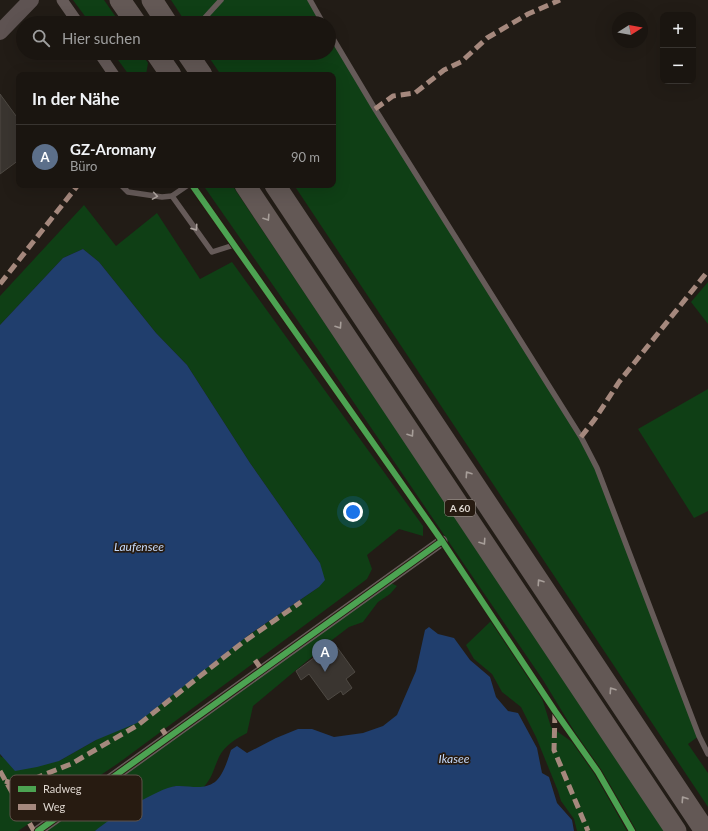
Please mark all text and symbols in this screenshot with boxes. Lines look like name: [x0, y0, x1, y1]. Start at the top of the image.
north arrow: [612, 12, 648, 48]
map controls: [660, 12, 696, 84]
button: +: [660, 12, 696, 48]
search box: [16, 16, 336, 60]
icon: search: [30, 27, 52, 49]
text: Hier suchen: [62, 29, 141, 47]
button: −: [660, 48, 696, 84]
text: In der Nähe: [32, 88, 120, 109]
text: GZ-Aromany: [70, 140, 156, 158]
text: A: [40, 149, 50, 165]
text: 90 m: [291, 149, 320, 165]
text: Büro: [70, 158, 97, 174]
one-way arrow: [152, 191, 158, 200]
one-way arrow: [262, 213, 269, 220]
one-way arrow: [190, 223, 197, 230]
one-way arrow: [334, 322, 342, 329]
one-way arrow: [406, 430, 414, 437]
one-way arrow: [465, 471, 472, 478]
road number: A 60: [445, 500, 475, 516]
your location: [343, 502, 363, 522]
one-way arrow: [478, 538, 486, 545]
water label: Laufensee: [114, 539, 164, 554]
one-way arrow: [537, 579, 544, 586]
pin: A: [312, 639, 338, 672]
one-way arrow: [610, 688, 617, 695]
water label: Ikasee: [439, 751, 470, 766]
legend: [10, 775, 142, 821]
text: Radweg: [43, 782, 82, 795]
one-way arrow: [682, 796, 689, 803]
text: Weg: [43, 800, 66, 813]

